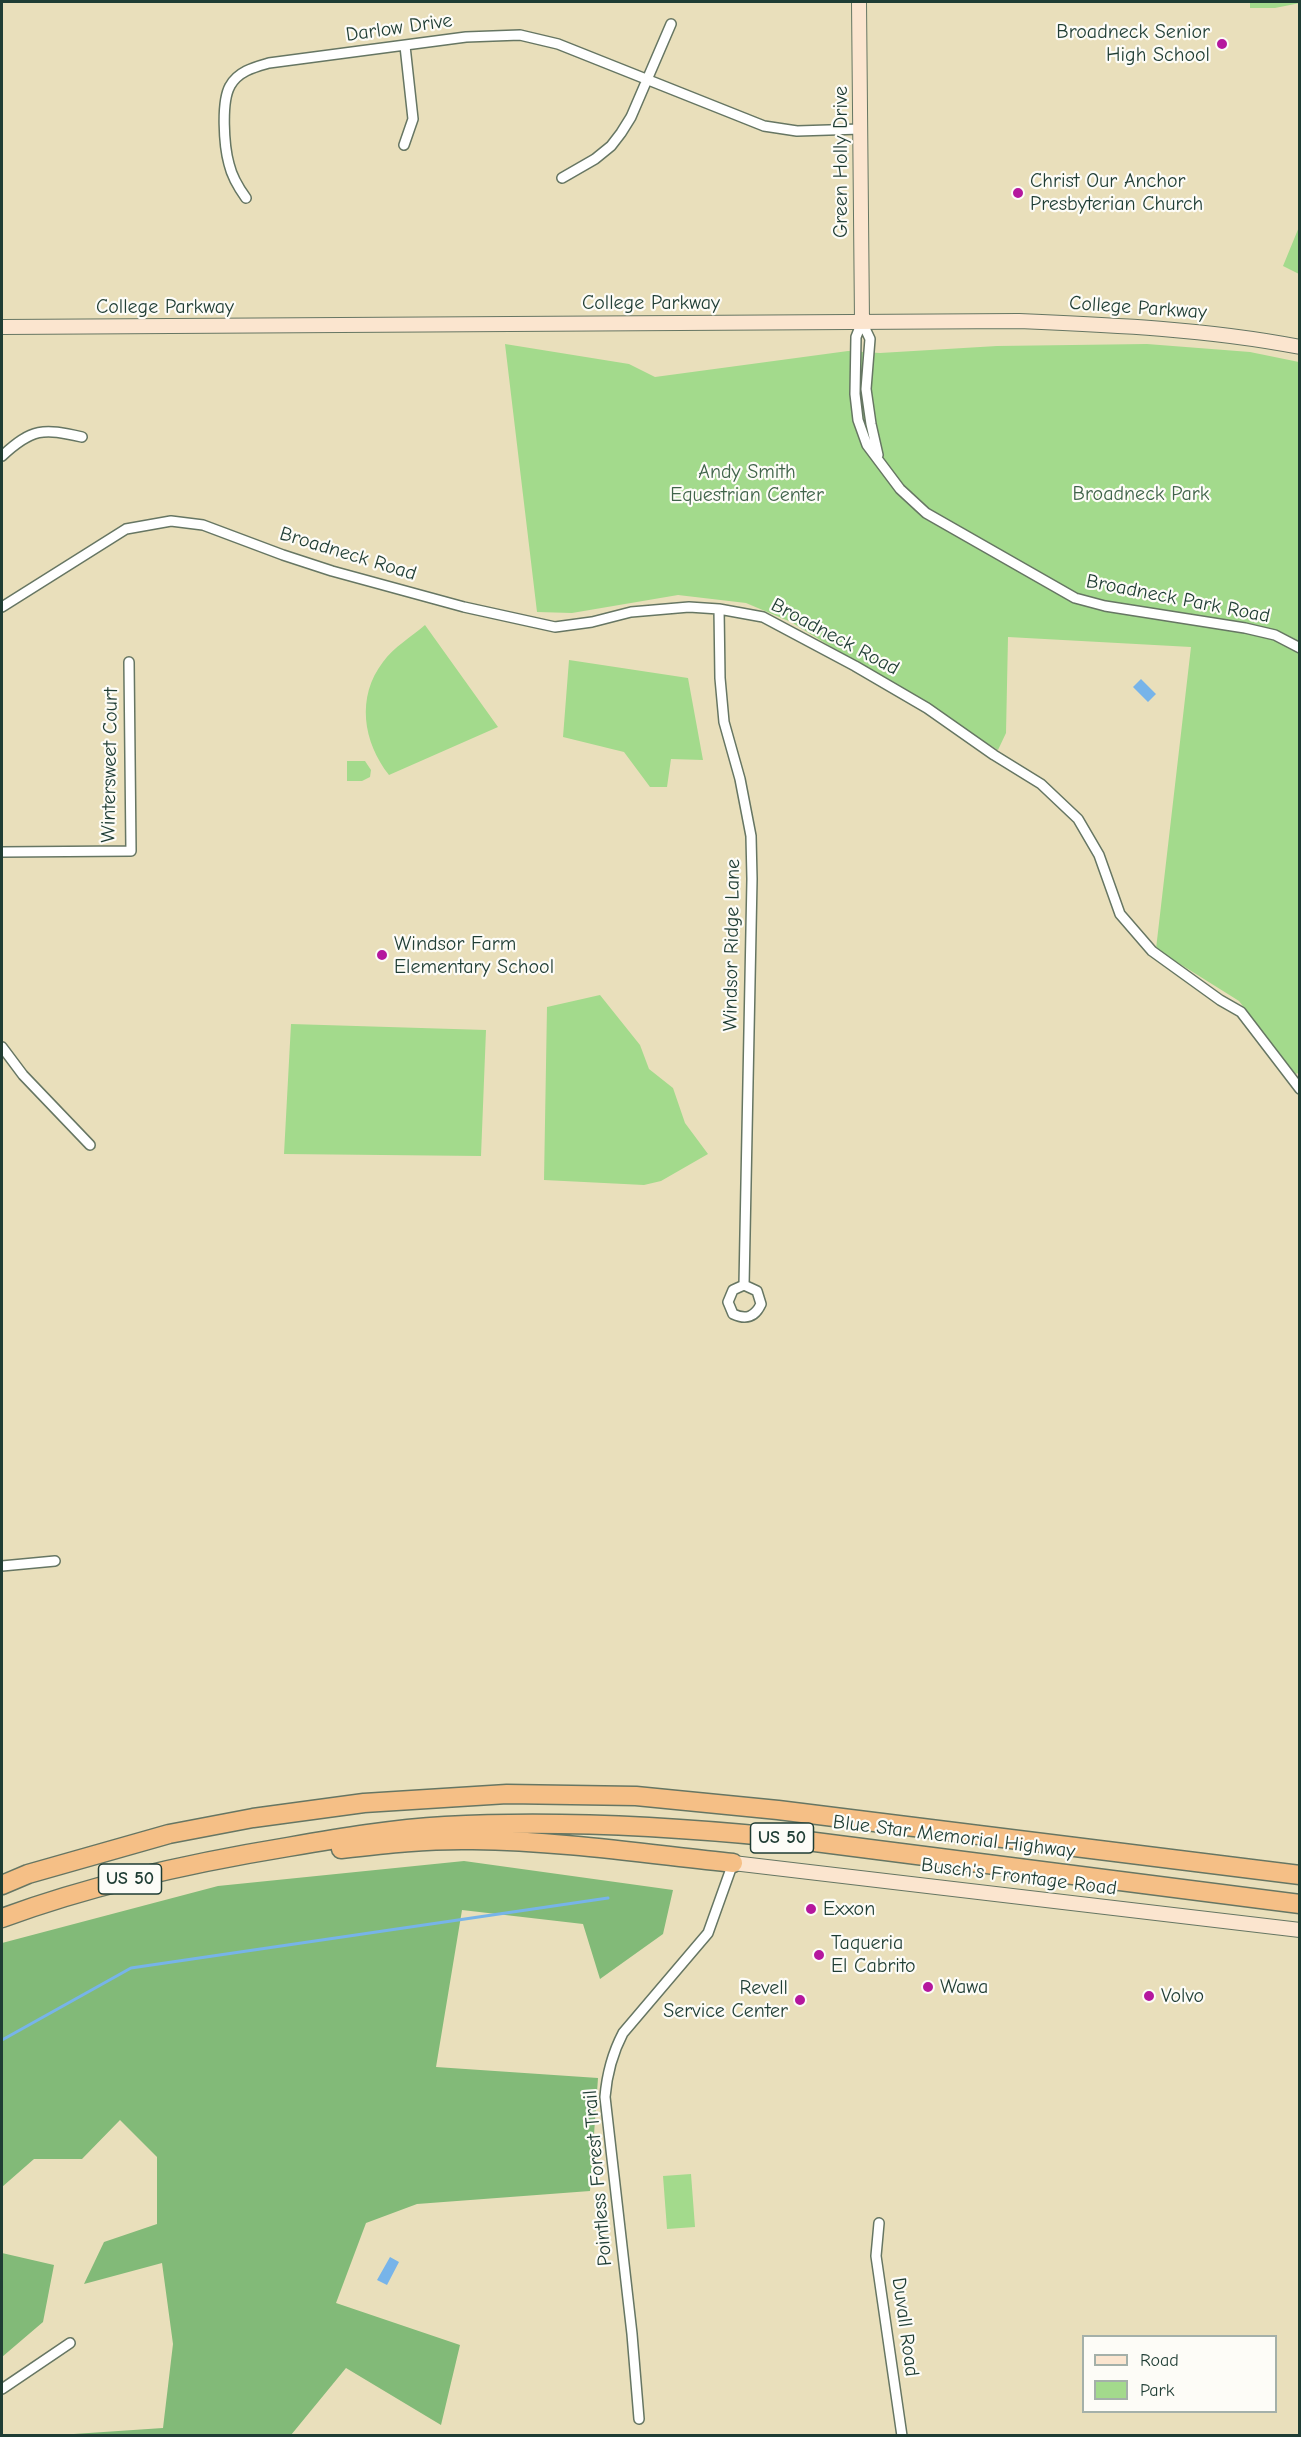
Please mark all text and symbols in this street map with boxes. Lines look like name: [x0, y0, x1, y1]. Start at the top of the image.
street label: Darlow Drive: [344, 9, 454, 47]
place label: Broadneck Senior High School: [1056, 20, 1210, 67]
marker: Broadneck Senior High School: [1215, 37, 1229, 51]
street label: Green Holly Drive: [829, 86, 853, 238]
place label: Christ Our Anchor Presbyterian Church: [1030, 169, 1203, 216]
marker: Christ Our Anchor Presbyterian Church: [1011, 186, 1025, 200]
street label: College Parkway: [582, 291, 720, 315]
street label: College Parkway: [1068, 291, 1208, 325]
street label: College Parkway: [96, 295, 234, 319]
park label: Andy Smith Equestrian Center: [670, 460, 824, 507]
park label: Broadneck Park: [1073, 482, 1209, 506]
street label: Broadneck Road: [277, 522, 419, 586]
street label: Broadneck Park Road: [1084, 569, 1272, 629]
street label: Broadneck Road: [767, 593, 903, 681]
street label: Wintersweet Court: [97, 687, 123, 843]
street label: Windsor Ridge Lane: [718, 859, 746, 1031]
place label: Windsor Farm Elementary School: [394, 932, 554, 979]
marker: Windsor Farm Elementary School: [375, 948, 389, 962]
street label: Blue Star Memorial Highway: [832, 1810, 1076, 1864]
road number: US 50: [750, 1823, 814, 1853]
street label: Busch's Frontage Road: [920, 1853, 1118, 1901]
road number: US 50: [98, 1864, 162, 1894]
place label: Exxon: [823, 1897, 875, 1921]
marker: Exxon: [804, 1902, 818, 1916]
place label: Taqueria El Cabrito: [831, 1931, 916, 1978]
marker: Taqueria El Cabrito: [812, 1948, 826, 1962]
place label: Wawa: [940, 1975, 988, 1999]
place label: Revell Service Center: [663, 1976, 788, 2023]
marker: Wawa: [921, 1980, 935, 1994]
place label: Volvo: [1161, 1984, 1204, 2008]
marker: Volvo: [1142, 1989, 1156, 2003]
marker: Revell Service Center: [793, 1993, 807, 2007]
street label: Pointless Forest Trail: [578, 2089, 618, 2267]
street label: Duvall Road: [886, 2276, 924, 2378]
legend: [1082, 2335, 1277, 2413]
text: Road: [1140, 2350, 1179, 2371]
text: Park: [1140, 2380, 1174, 2401]

